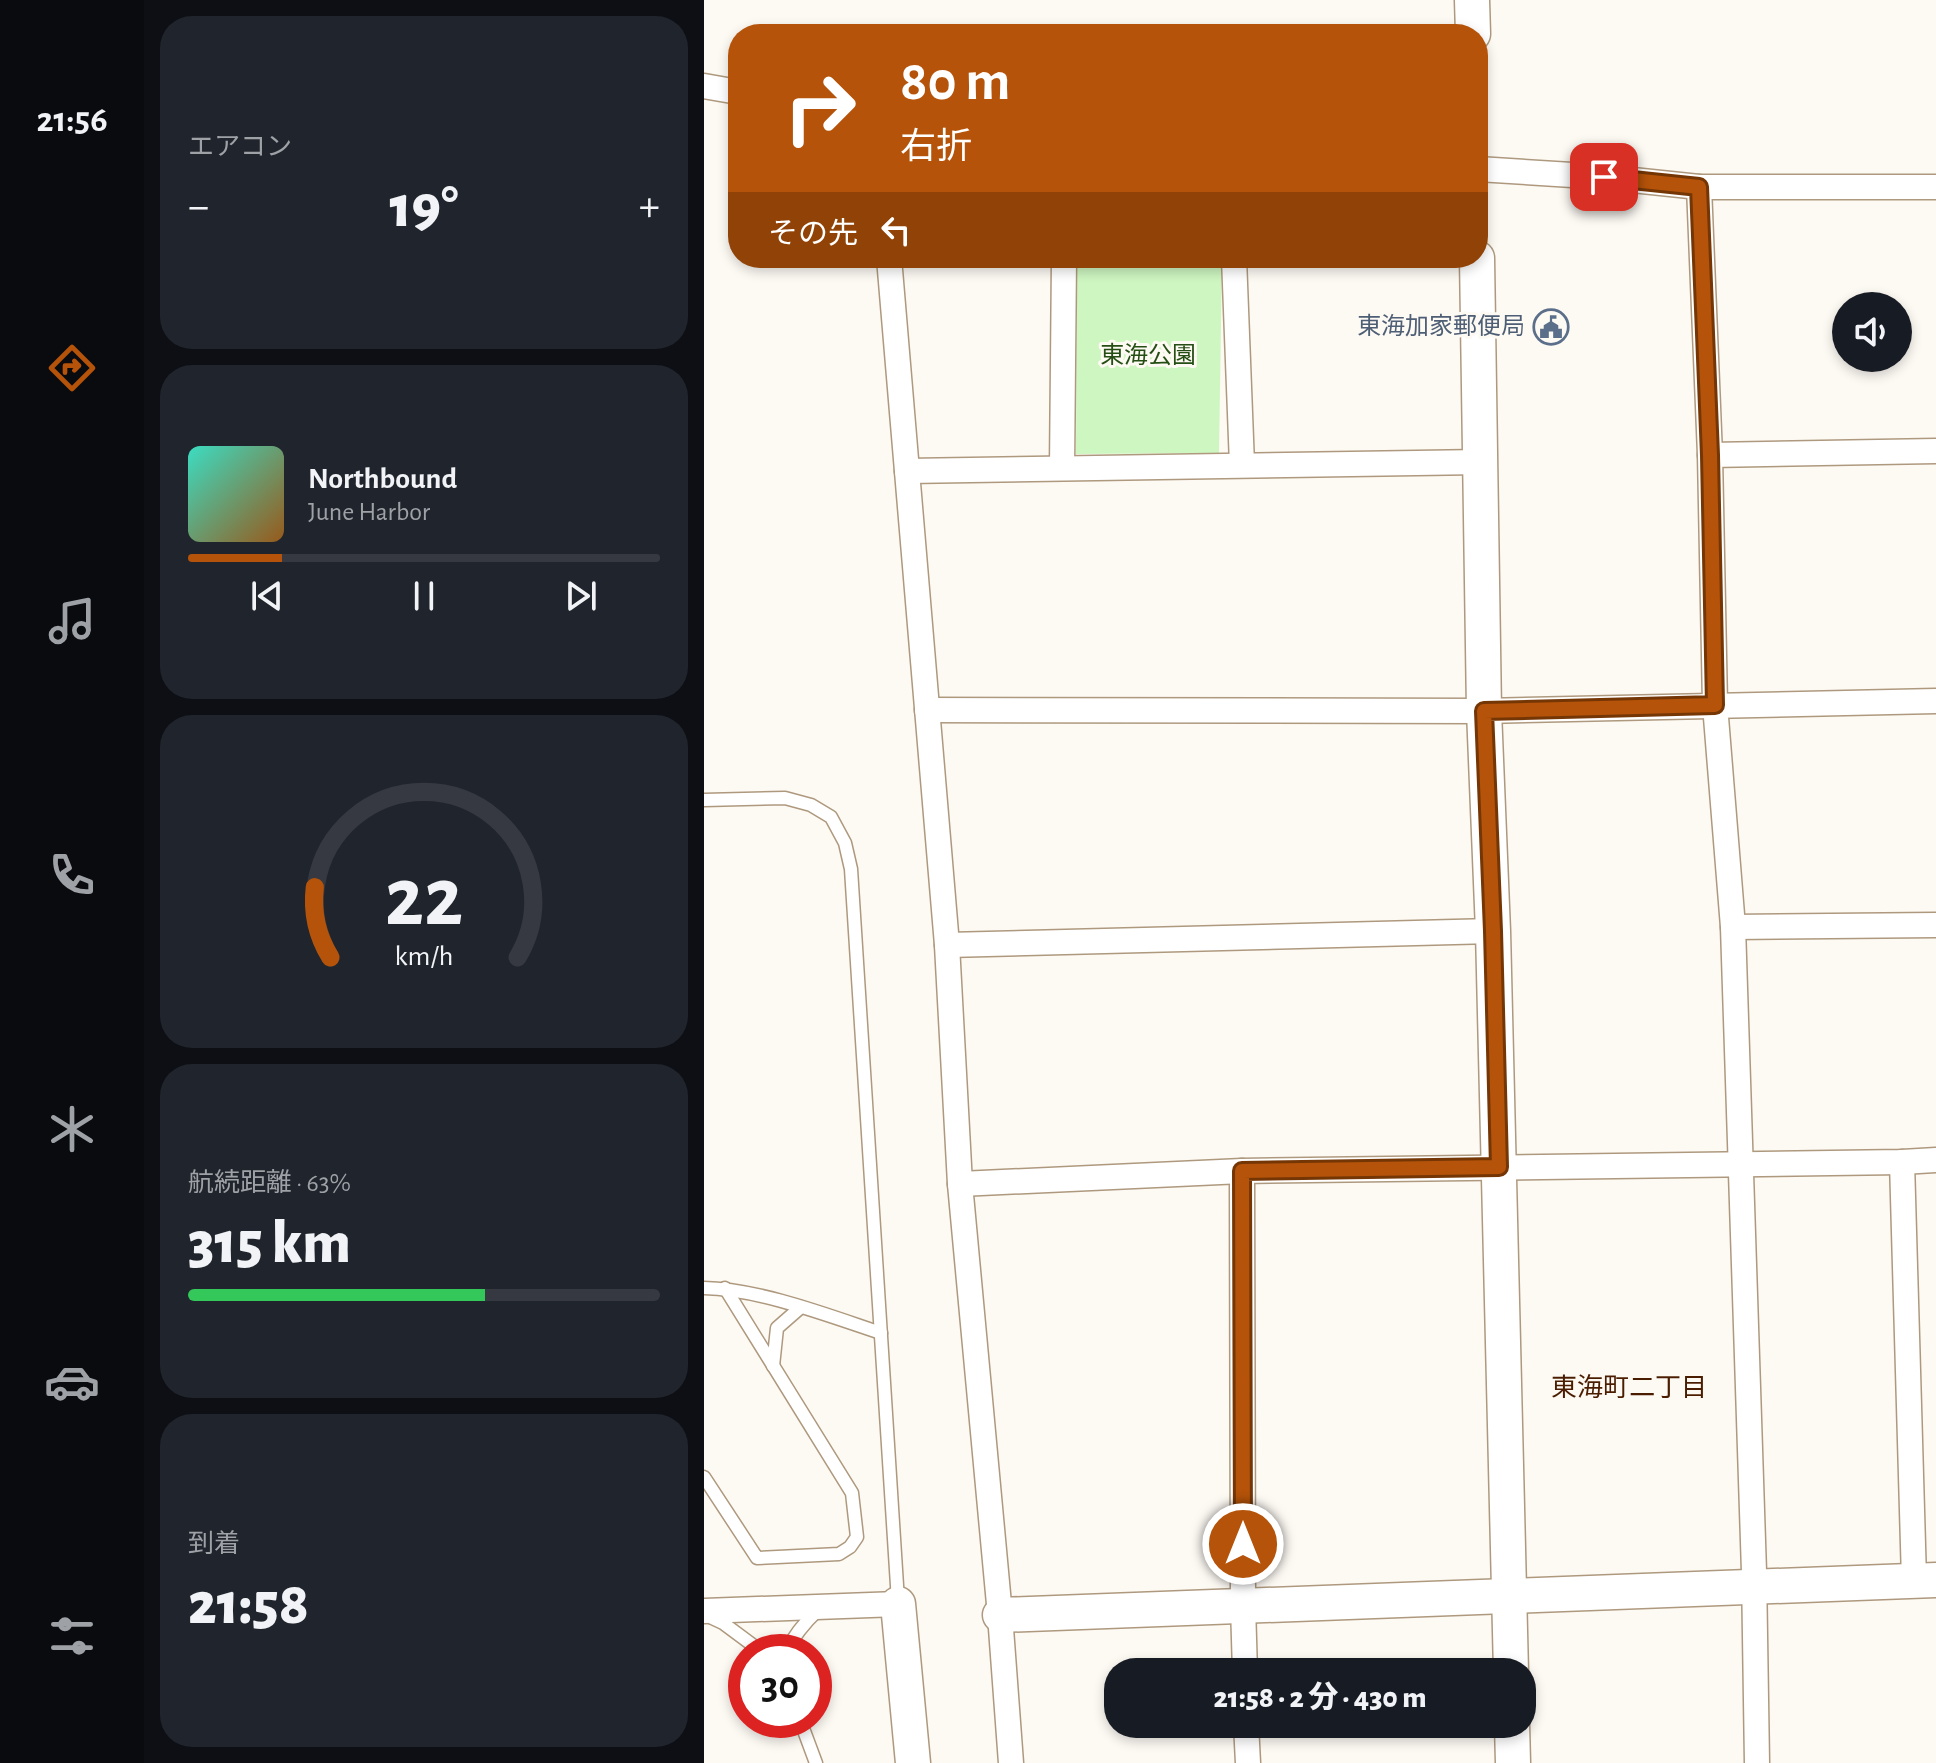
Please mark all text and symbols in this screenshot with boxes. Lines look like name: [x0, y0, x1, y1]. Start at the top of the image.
text: 80 m: [900, 54, 1010, 110]
icon: right: [768, 56, 872, 160]
text: 21:56: [36, 102, 108, 138]
text: 右折: [900, 129, 972, 165]
text: エアコン: [188, 134, 292, 160]
pin: [1570, 143, 1638, 211]
icon: arrive: [1582, 155, 1626, 199]
text: 19°: [390, 178, 458, 238]
text: −: [188, 185, 209, 229]
text: +: [639, 185, 660, 229]
icon: left: [874, 208, 918, 252]
text: その先: [768, 219, 858, 249]
map controls: [1832, 292, 1912, 372]
button: sound: [1832, 292, 1912, 372]
public building icon: 東海加家郵便局: [1532, 308, 1570, 346]
place label: 東海加家郵便局: [1357, 313, 1525, 339]
icon: directions: [44, 340, 100, 396]
park label: 東海公園: [1100, 342, 1196, 368]
text: Northbound: [308, 464, 457, 494]
text: June Harbor: [308, 499, 430, 525]
icon: previous: [245, 574, 289, 618]
icon: pause: [402, 574, 446, 618]
icon: next: [559, 574, 603, 618]
icon: music: [44, 593, 100, 649]
icon: phone: [44, 847, 100, 903]
text: 22: [385, 856, 463, 940]
text: km/h: [395, 942, 453, 971]
icon: climate: [44, 1101, 100, 1157]
text: 航続距離 · 63%: [188, 1170, 351, 1196]
text: 315 km: [188, 1214, 351, 1274]
icon: car: [44, 1354, 100, 1410]
district label: 東海町二丁目: [1551, 1374, 1707, 1401]
position arrow: [1201, 1502, 1285, 1586]
text: 到着: [188, 1531, 240, 1557]
text: 21:58: [188, 1575, 309, 1635]
icon: filters: [44, 1608, 100, 1664]
speed limit sign: 30: [728, 1634, 832, 1738]
text: 21:58 · 2 分 · 430 m: [1213, 1683, 1427, 1713]

